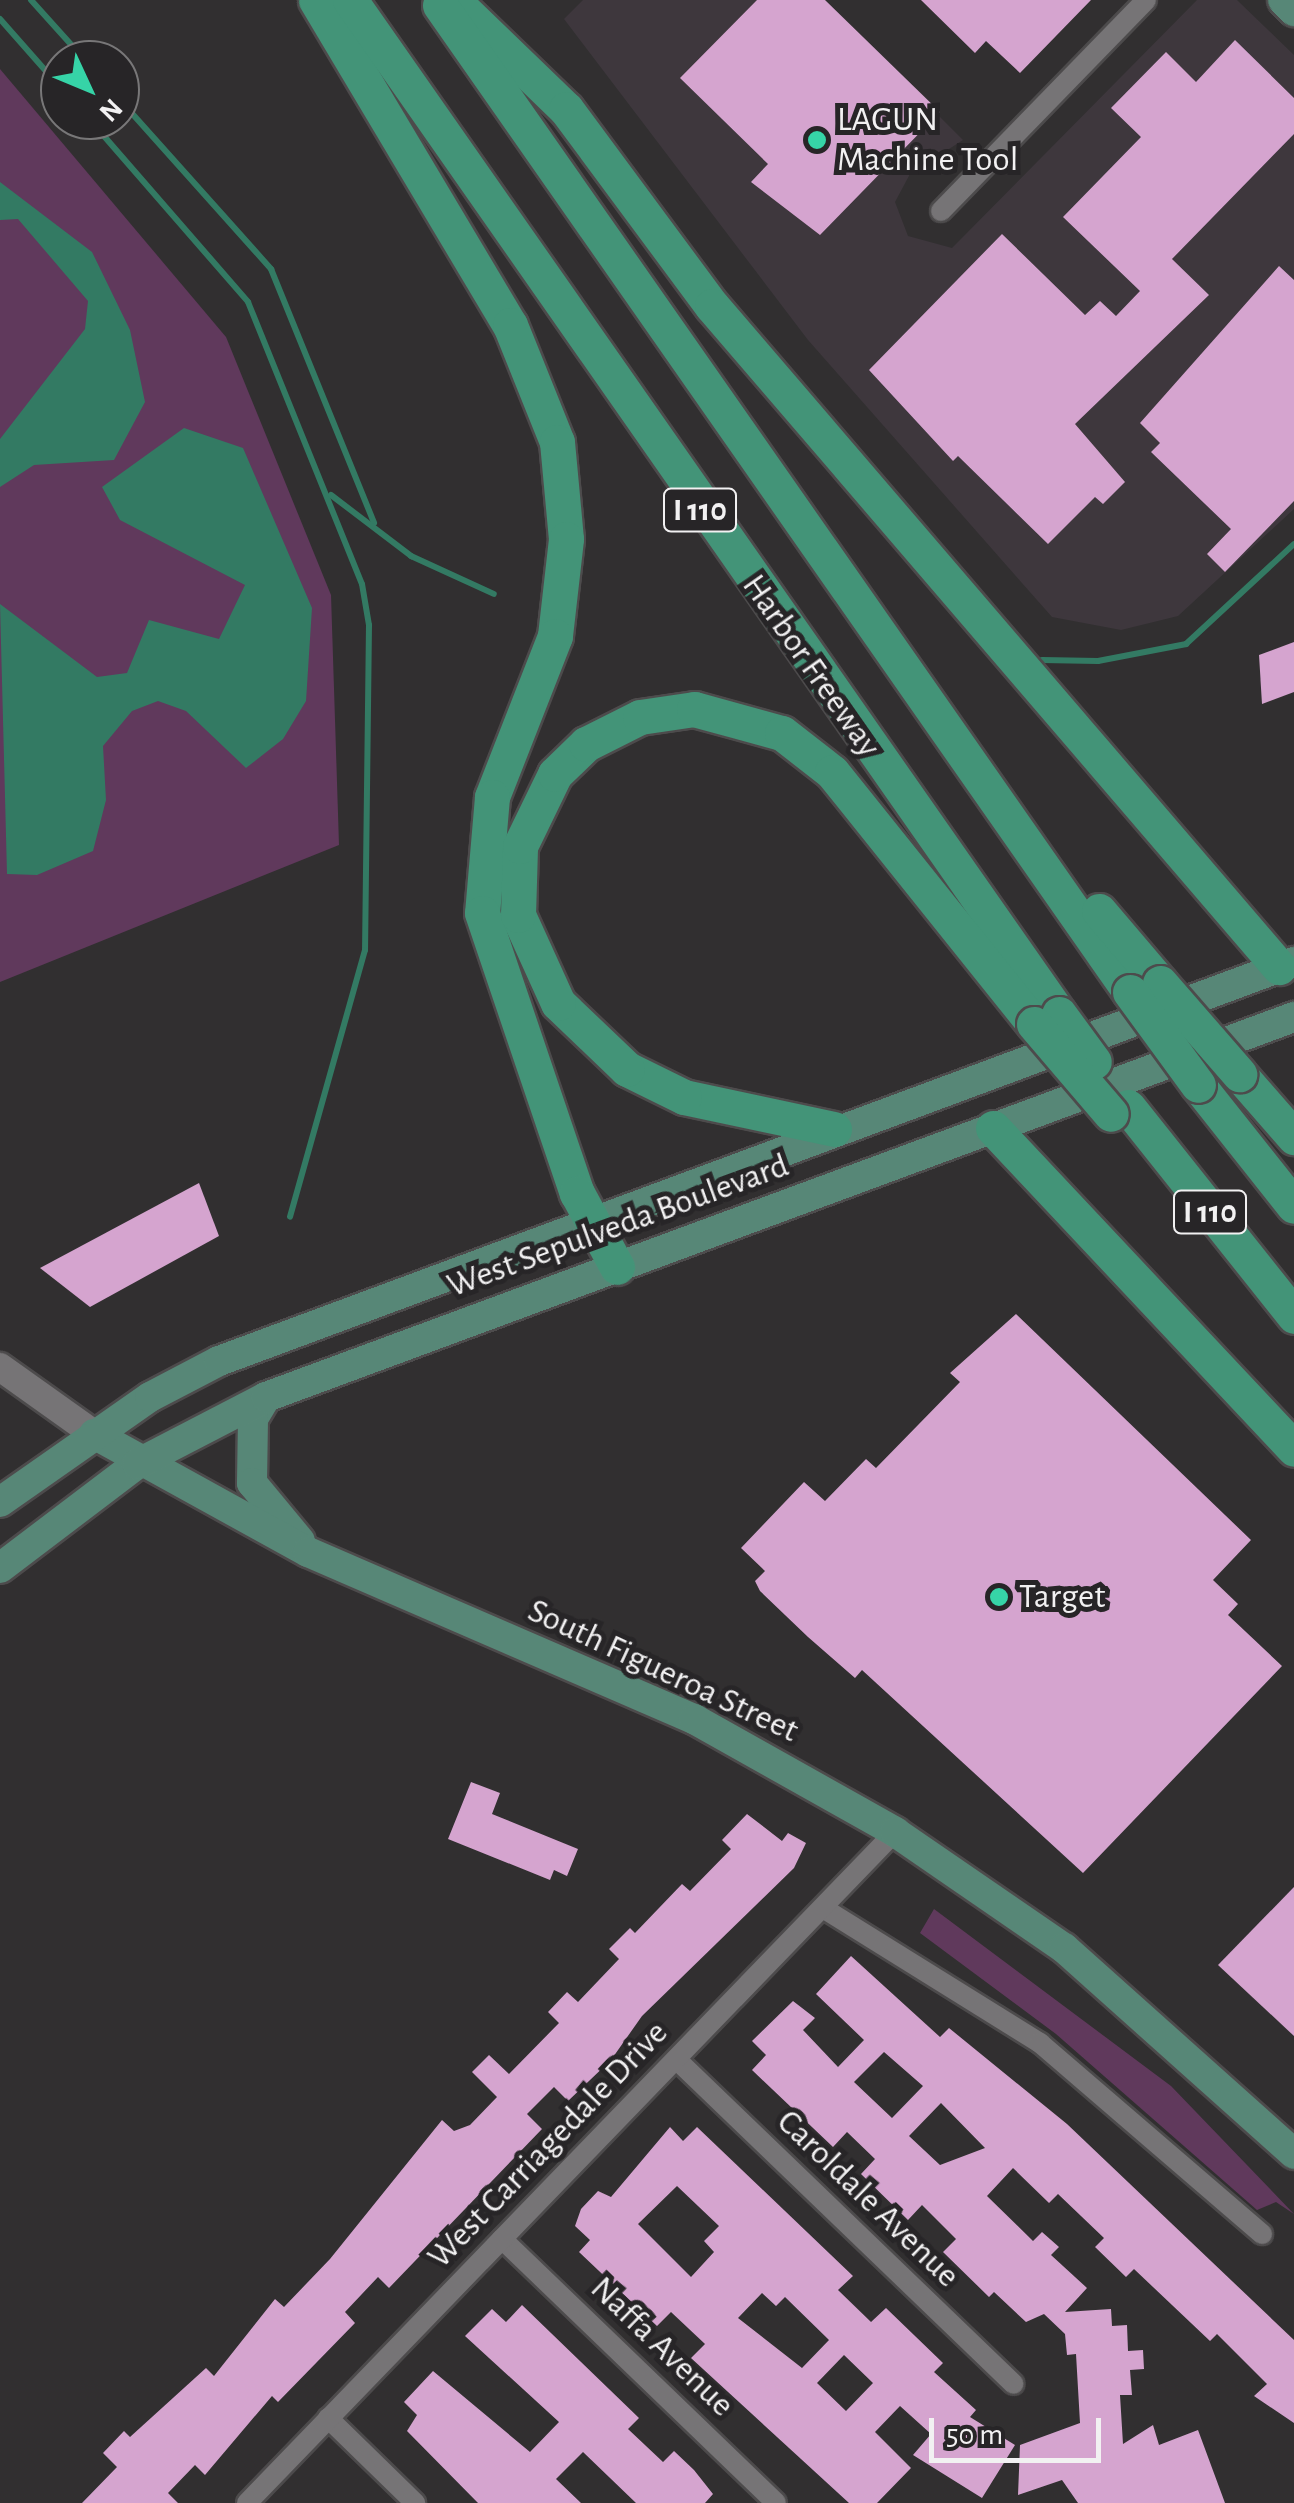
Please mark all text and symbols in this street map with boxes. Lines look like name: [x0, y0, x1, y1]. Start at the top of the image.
north arrow: [40, 40, 140, 140]
text: N: [93, 93, 127, 126]
place label: LAGUN Machine Tool: [837, 99, 1018, 181]
marker: LAGUN Machine Tool: [806, 129, 828, 151]
road number: I 110: [662, 483, 738, 537]
street label: Harbor Freeway: [733, 567, 889, 765]
street label: West Sepulveda Boulevard: [442, 1145, 794, 1307]
road number: I 110: [1172, 1185, 1248, 1239]
place label: Target: [1019, 1576, 1105, 1618]
marker: Target: [988, 1586, 1010, 1608]
street label: South Figueroa Street: [521, 1590, 805, 1752]
street label: West Carriagedale Drive: [419, 2012, 677, 2278]
street label: Caroldale Avenue: [768, 2101, 968, 2297]
street label: Naffa Avenue: [581, 2268, 743, 2426]
scale bar: [934, 2398, 1106, 2460]
text: 50 m: [946, 2420, 1003, 2450]

